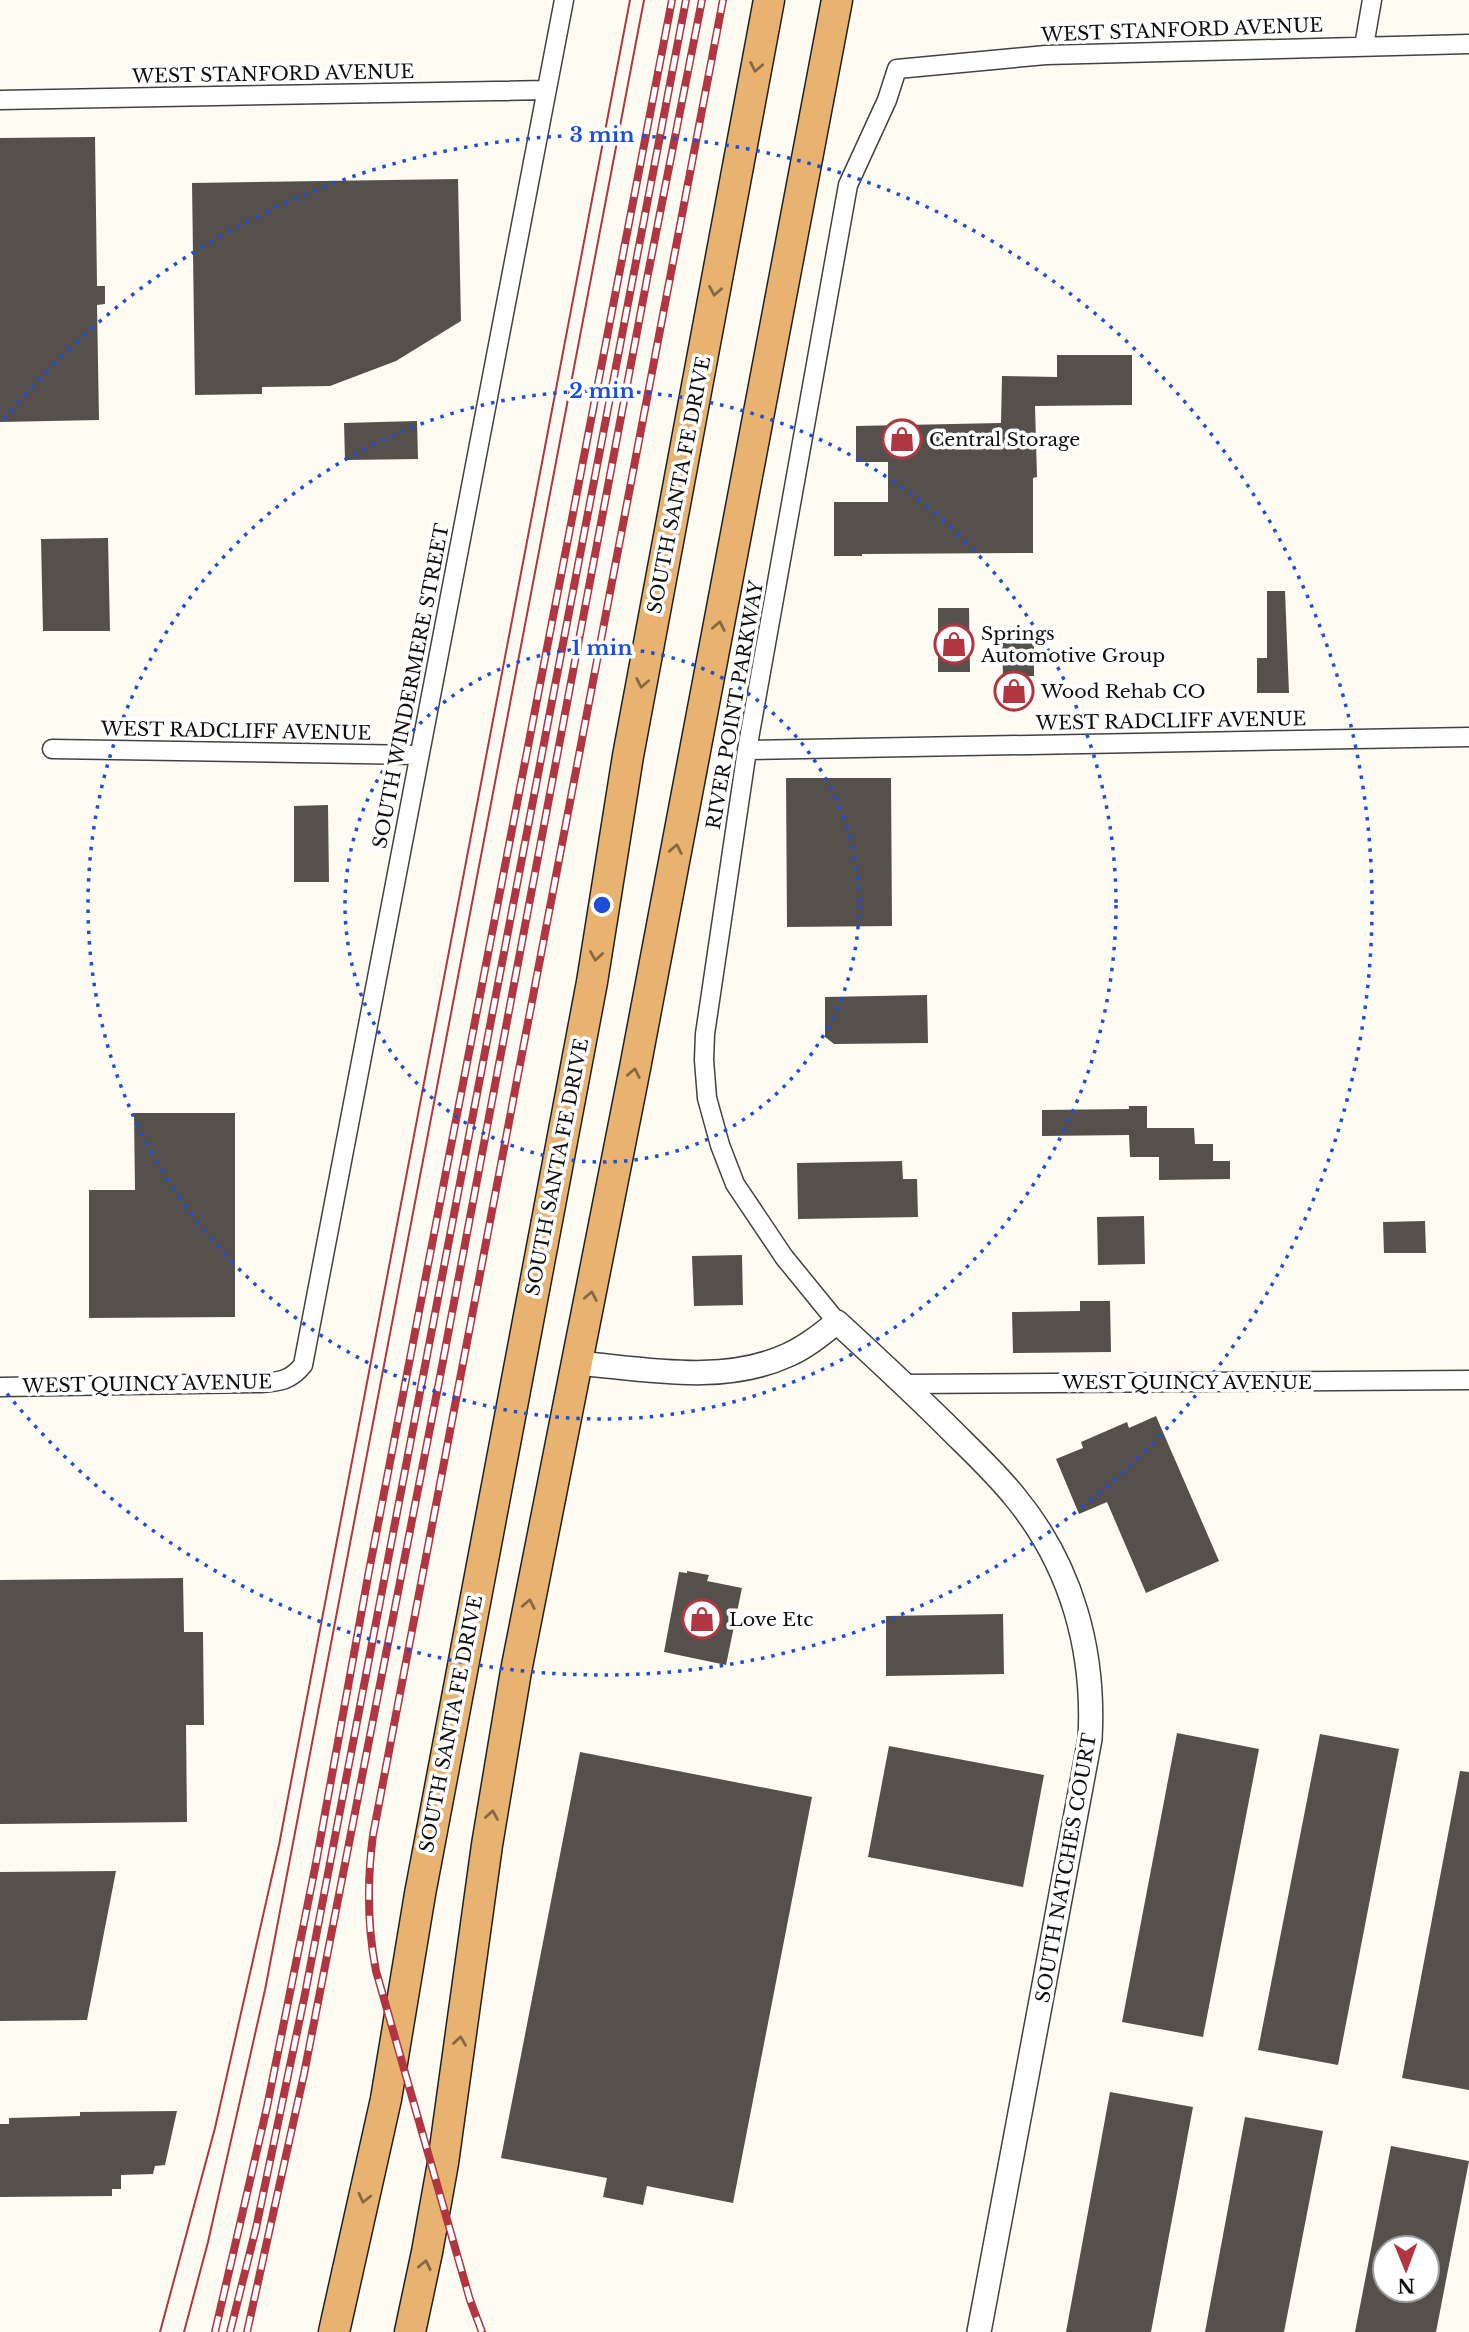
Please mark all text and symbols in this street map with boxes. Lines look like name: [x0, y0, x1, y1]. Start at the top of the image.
street label: WEST STANFORD AVENUE: [1040, 14, 1323, 46]
street label: WEST STANFORD AVENUE: [131, 60, 414, 88]
one-way arrow: [750, 61, 765, 73]
text: 3 min: [569, 122, 635, 148]
one-way arrow: [709, 285, 724, 297]
street label: SOUTH SANTA FE DRIVE: [643, 354, 715, 616]
text: 2 min: [569, 378, 635, 404]
shop icon: Central Storage: [881, 418, 923, 460]
place label: Central Storage: [929, 428, 1080, 451]
street label: SOUTH WINDERMERE STREET: [368, 522, 454, 850]
street label: RIVER POINT PARKWAY: [702, 579, 768, 831]
one-way arrow: [711, 620, 726, 632]
place label: Springs Automotive Group: [980, 622, 1165, 667]
shop icon: Springs Automotive Group: [933, 623, 975, 665]
text: 1 min: [572, 635, 632, 661]
shop icon: Wood Rehab CO: [993, 670, 1035, 712]
one-way arrow: [635, 677, 650, 689]
place label: Wood Rehab CO: [1040, 680, 1205, 703]
street label: WEST RADCLIFF AVENUE: [1035, 707, 1306, 735]
street label: WEST RADCLIFF AVENUE: [100, 717, 371, 745]
one-way arrow: [668, 843, 683, 855]
centre of rings: [590, 893, 614, 917]
one-way arrow: [589, 950, 604, 962]
street label: SOUTH SANTA FE DRIVE: [521, 1036, 593, 1298]
one-way arrow: [626, 1067, 641, 1079]
one-way arrow: [582, 1290, 597, 1302]
street label: WEST QUINCY AVENUE: [21, 1370, 272, 1398]
street label: WEST QUINCY AVENUE: [1061, 1371, 1312, 1394]
street label: SOUTH SANTA FE DRIVE: [415, 1593, 487, 1855]
one-way arrow: [521, 1598, 536, 1610]
shop icon: Love Etc: [681, 1598, 723, 1640]
place label: Love Etc: [729, 1608, 814, 1631]
street label: SOUTH NATCHES COURT: [1031, 1731, 1101, 2005]
one-way arrow: [484, 1809, 499, 1821]
one-way arrow: [452, 2035, 467, 2046]
one-way arrow: [358, 2192, 372, 2204]
north arrow: [1371, 2234, 1441, 2304]
one-way arrow: [416, 2259, 431, 2271]
text: N: [1397, 2274, 1415, 2297]

